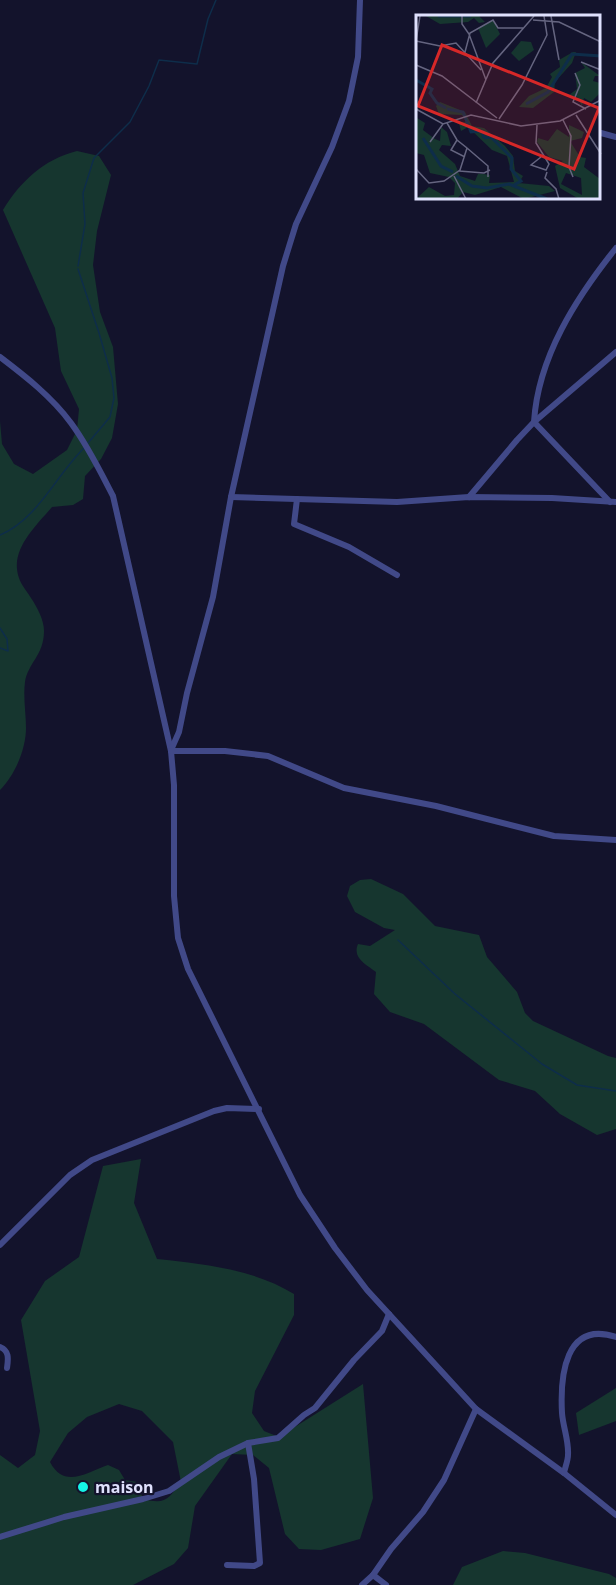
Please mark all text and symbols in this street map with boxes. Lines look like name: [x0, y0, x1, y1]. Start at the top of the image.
inset map: [416, 15, 601, 200]
place label: maison: [95, 1476, 154, 1498]
marker: maison: [76, 1480, 90, 1494]

